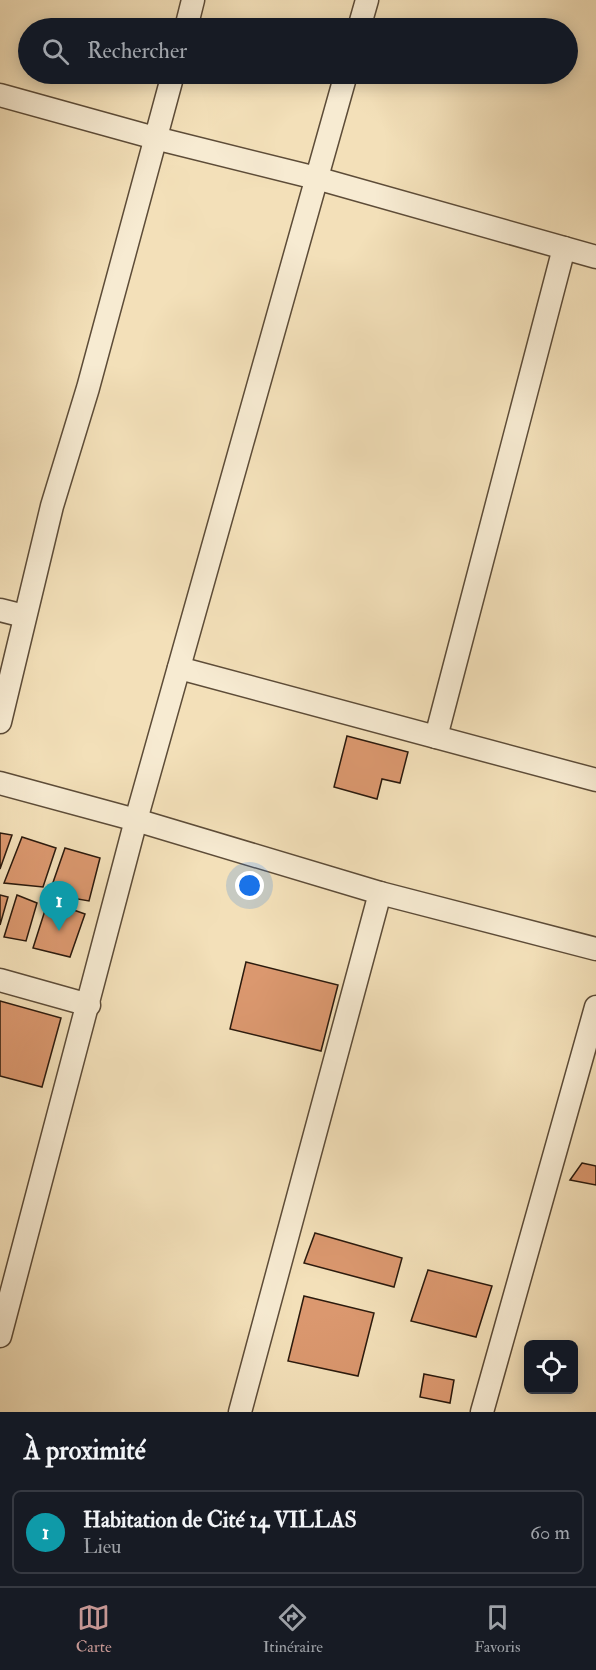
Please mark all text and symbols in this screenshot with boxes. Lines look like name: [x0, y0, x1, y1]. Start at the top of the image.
search box: [18, 18, 578, 84]
icon: search: [39, 35, 72, 68]
text: Rechercher: [87, 37, 187, 65]
your location: [235, 871, 264, 900]
pin: 1: [40, 882, 78, 931]
map controls: [524, 1340, 578, 1394]
button: locate: [524, 1340, 578, 1394]
text: À proximité: [24, 1435, 146, 1467]
text: Habitation de Cité 14 VILLAS: [83, 1506, 357, 1534]
text: 1: [42, 1520, 49, 1545]
text: 60 m: [530, 1520, 570, 1545]
text: Lieu: [83, 1534, 121, 1559]
tab: Carte: [76, 1601, 112, 1657]
tab: Itinéraire: [263, 1601, 323, 1657]
tab: Favoris: [474, 1601, 520, 1657]

